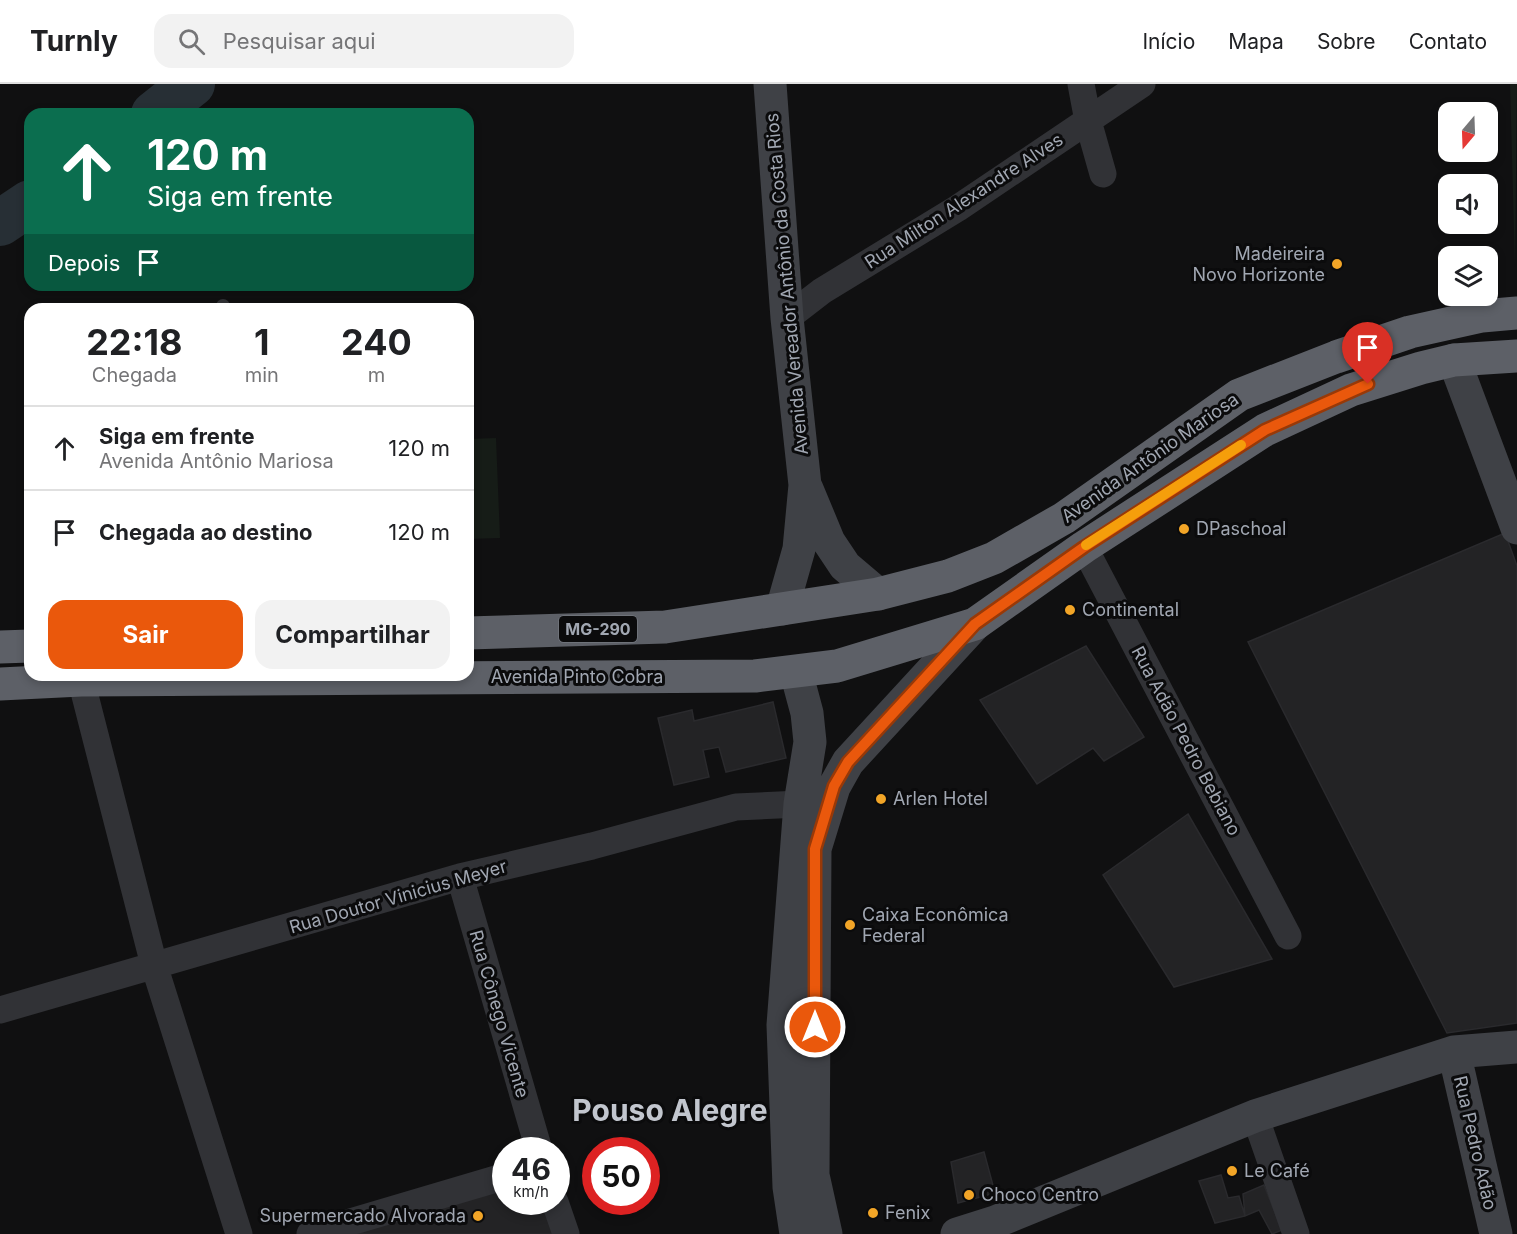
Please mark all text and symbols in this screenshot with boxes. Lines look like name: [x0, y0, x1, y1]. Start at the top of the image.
search box: [154, 14, 574, 68]
text: Turnly: [30, 24, 118, 58]
icon: search: [175, 25, 208, 58]
text: Pesquisar aqui: [223, 28, 376, 54]
text: Início: [1142, 29, 1195, 54]
text: Mapa: [1228, 29, 1284, 54]
text: Sobre: [1317, 29, 1376, 54]
text: Contato: [1409, 29, 1487, 54]
north arrow: [1438, 102, 1498, 162]
map controls: [1438, 102, 1498, 306]
street label: Avenida Vereador Antônio da Costa Rios: [761, 112, 812, 456]
text: 120 m: [147, 129, 268, 180]
street label: Rua Milton Alexandre Alves: [861, 129, 1067, 273]
icon: ahead: [48, 132, 126, 210]
button: sound: [1438, 174, 1498, 234]
text: Siga em frente: [147, 180, 333, 213]
place label: Madeireira Novo Horizonte: [1192, 243, 1325, 285]
icon: arrive: [132, 246, 165, 279]
button: layers: [1438, 246, 1498, 306]
text: Depois: [48, 250, 120, 276]
marker: Madeireira Novo Horizonte: [1330, 257, 1344, 271]
text: 22:18: [86, 320, 183, 364]
text: 1: [254, 320, 270, 364]
text: 240: [341, 320, 412, 364]
pin: [1342, 322, 1393, 384]
icon: arrive: [1351, 331, 1384, 364]
text: Chegada: [92, 363, 177, 387]
text: min: [245, 363, 279, 387]
text: m: [368, 363, 385, 387]
street label: Avenida Antônio Mariosa: [1057, 388, 1242, 527]
text: Siga em frente: [99, 423, 255, 449]
icon: ahead: [48, 432, 81, 465]
text: 120 m: [388, 435, 450, 461]
text: Avenida Antônio Mariosa: [99, 449, 334, 473]
icon: arrive: [48, 516, 81, 549]
place label: DPaschoal: [1196, 518, 1286, 539]
text: Chegada ao destino: [99, 519, 313, 545]
text: 120 m: [388, 519, 450, 545]
marker: DPaschoal: [1177, 522, 1191, 536]
place label: Continental: [1082, 599, 1179, 620]
button: Sair: [48, 600, 243, 669]
button: Compartilhar: [255, 600, 450, 669]
marker: Continental: [1063, 603, 1077, 617]
road number: MG-290: [559, 616, 637, 642]
street label: Rua Adão Pedro Bebiano: [1128, 643, 1245, 839]
street label: Avenida Pinto Cobra: [491, 666, 663, 687]
place label: Arlen Hotel: [893, 788, 988, 809]
marker: Arlen Hotel: [874, 792, 888, 806]
street label: Rua Doutor Vinicius Meyer: [287, 855, 509, 938]
place label: Caixa Econômica Federal: [862, 904, 1009, 946]
marker: Caixa Econômica Federal: [843, 918, 857, 932]
street label: Rua Cônego Vicente: [465, 927, 534, 1100]
position arrow: [783, 995, 847, 1059]
street label: Rua Pedro Adão: [1450, 1074, 1501, 1212]
district label: Pouso Alegre: [572, 1092, 768, 1128]
speed limit sign: 50: [582, 1137, 660, 1215]
text: 46: [511, 1151, 551, 1187]
place label: Le Café: [1244, 1160, 1310, 1181]
marker: Le Café: [1225, 1164, 1239, 1178]
text: km/h: [513, 1182, 549, 1201]
place label: Choco Centro: [981, 1184, 1099, 1205]
marker: Choco Centro: [962, 1188, 976, 1202]
place label: Fenix: [885, 1202, 930, 1223]
place label: Supermercado Alvorada: [260, 1205, 466, 1226]
marker: Fenix: [866, 1206, 880, 1220]
marker: Supermercado Alvorada: [471, 1209, 485, 1223]

